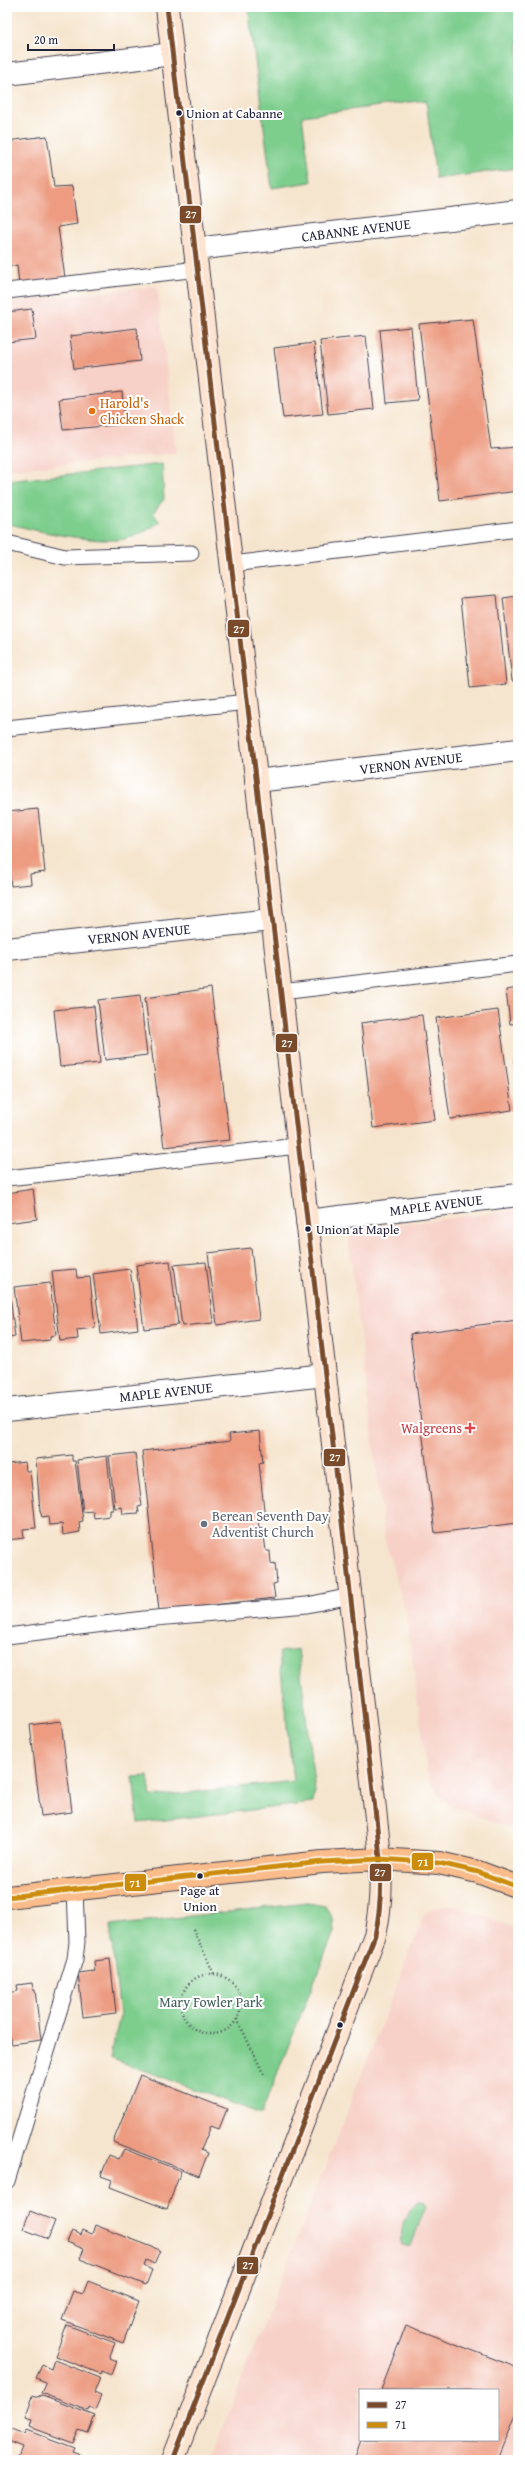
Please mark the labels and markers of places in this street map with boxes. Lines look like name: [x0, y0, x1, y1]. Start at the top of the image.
place label: Union at Cabanne: [186, 104, 283, 123]
marker: Union at Cabanne: [174, 108, 184, 118]
place label: Harold's Chicken Shack: [100, 393, 185, 429]
marker: Harold's Chicken Shack: [87, 406, 97, 416]
place label: Union at Maple: [316, 1220, 399, 1239]
marker: Union at Maple: [303, 1224, 313, 1234]
place label: Walgreens: [401, 1418, 462, 1438]
marker: Walgreens: [465, 1423, 475, 1433]
place label: Berean Seventh Day Adventist Church: [212, 1506, 329, 1542]
marker: Berean Seventh Day Adventist Church: [199, 1519, 209, 1529]
marker: Page at Union: [195, 1871, 205, 1881]
place label: Page at Union: [180, 1881, 220, 1916]
unlabelled marker: [335, 2020, 345, 2030]

